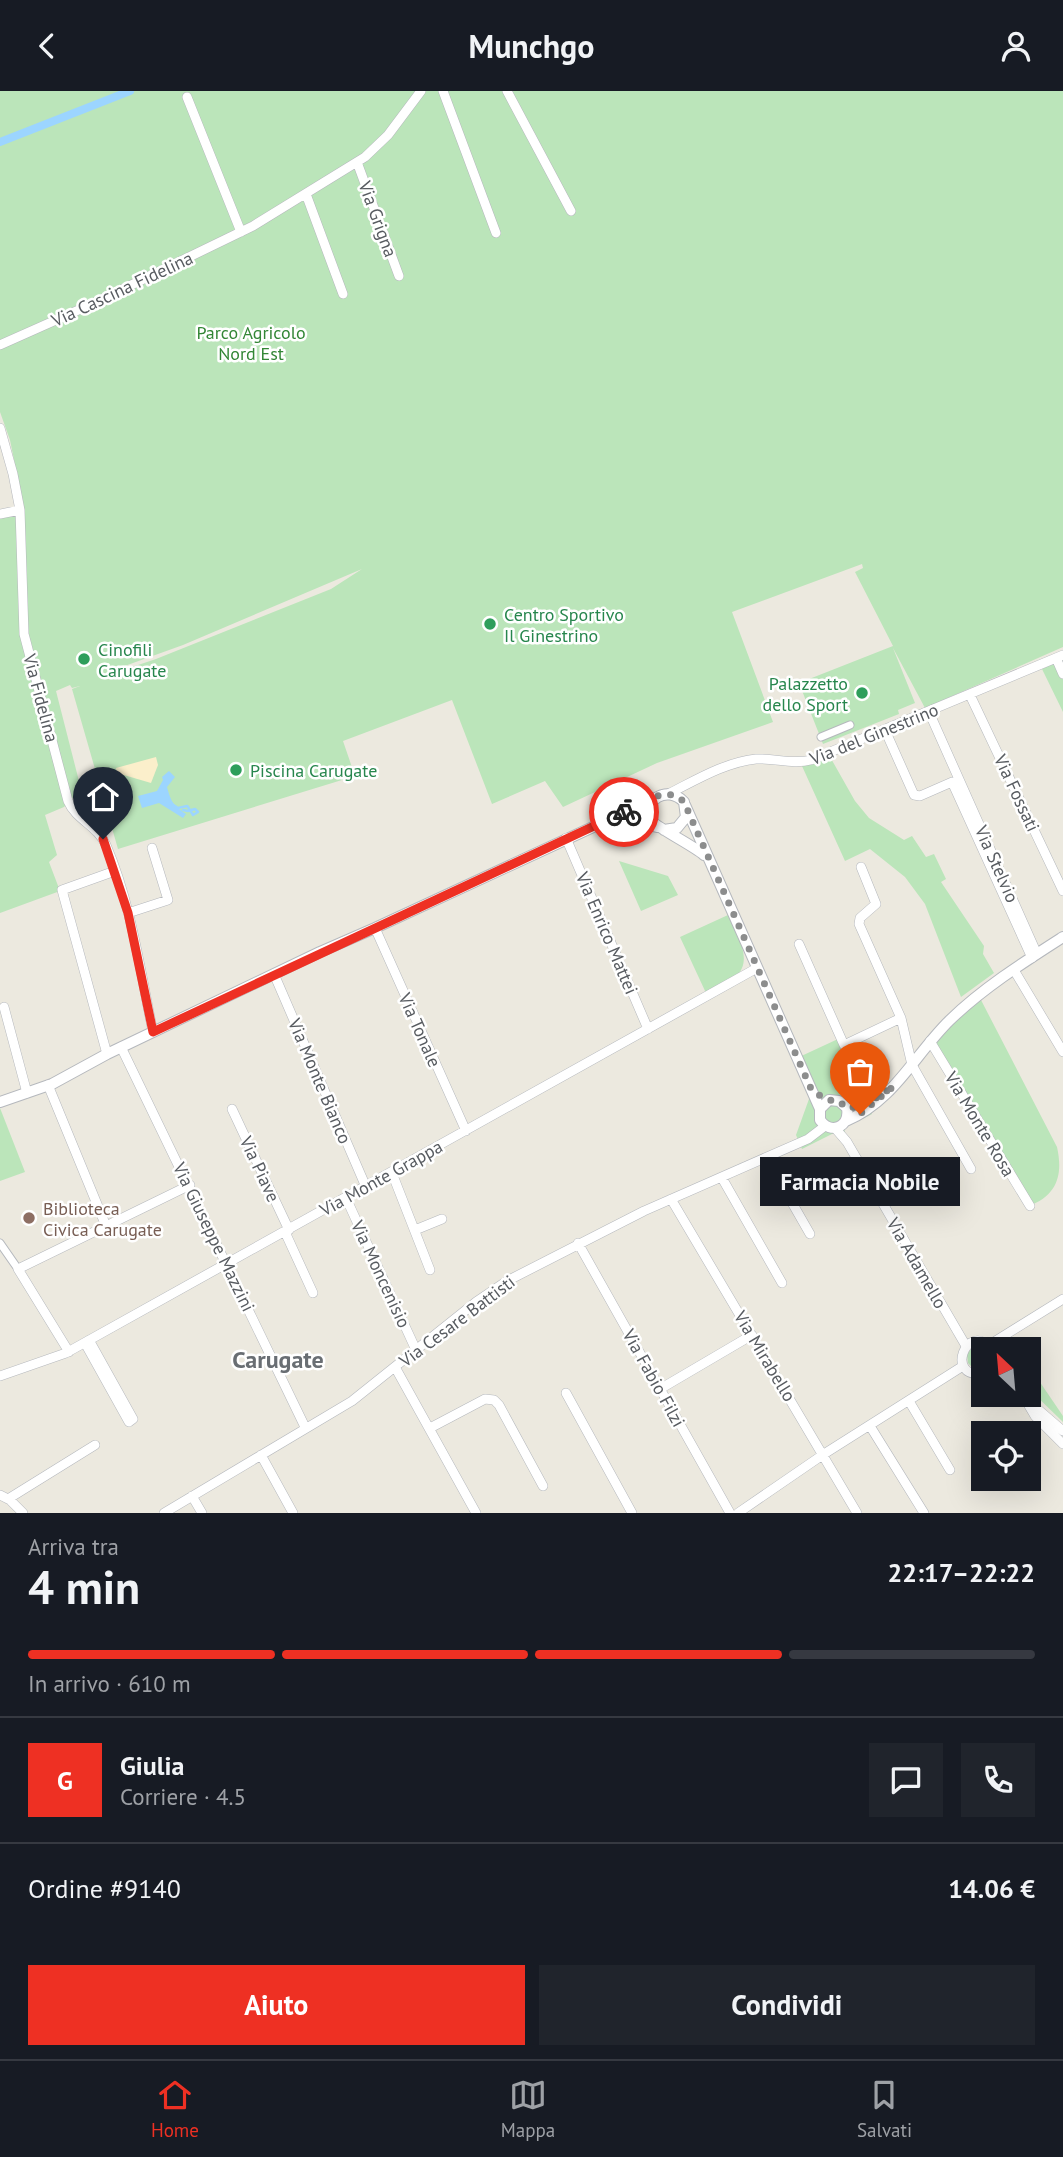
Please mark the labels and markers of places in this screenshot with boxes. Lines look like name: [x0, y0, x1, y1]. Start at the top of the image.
place label: Centro Sportivo Il Ginestrino: [504, 603, 624, 647]
marker: Centro Sportivo Il Ginestrino: [482, 616, 498, 632]
place label: Cinofili Carugate: [98, 638, 166, 682]
marker: Cinofili Carugate: [76, 651, 92, 667]
place label: Palazzetto dello Sport: [763, 672, 848, 716]
marker: Palazzetto dello Sport: [854, 685, 870, 701]
place label: Piscina Carugate: [250, 759, 377, 782]
marker: Piscina Carugate: [228, 762, 244, 778]
pin: [73, 767, 133, 839]
pin: [830, 1042, 890, 1114]
callout: Farmacia Nobile: [760, 1156, 960, 1205]
place label: Biblioteca Civica Carugate: [43, 1197, 162, 1241]
marker: Biblioteca Civica Carugate: [21, 1210, 37, 1226]

